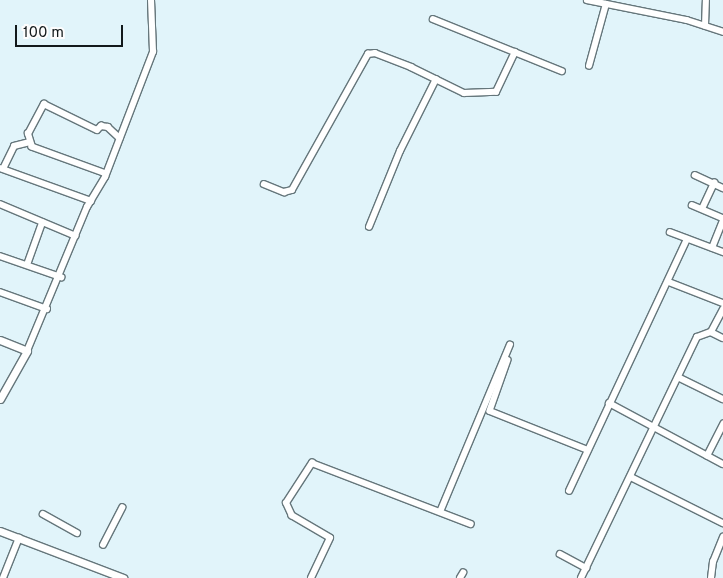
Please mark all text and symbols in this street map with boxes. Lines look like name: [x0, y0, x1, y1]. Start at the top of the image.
scale bar: [18, 15, 125, 47]
text: 100 m: [23, 24, 64, 43]

